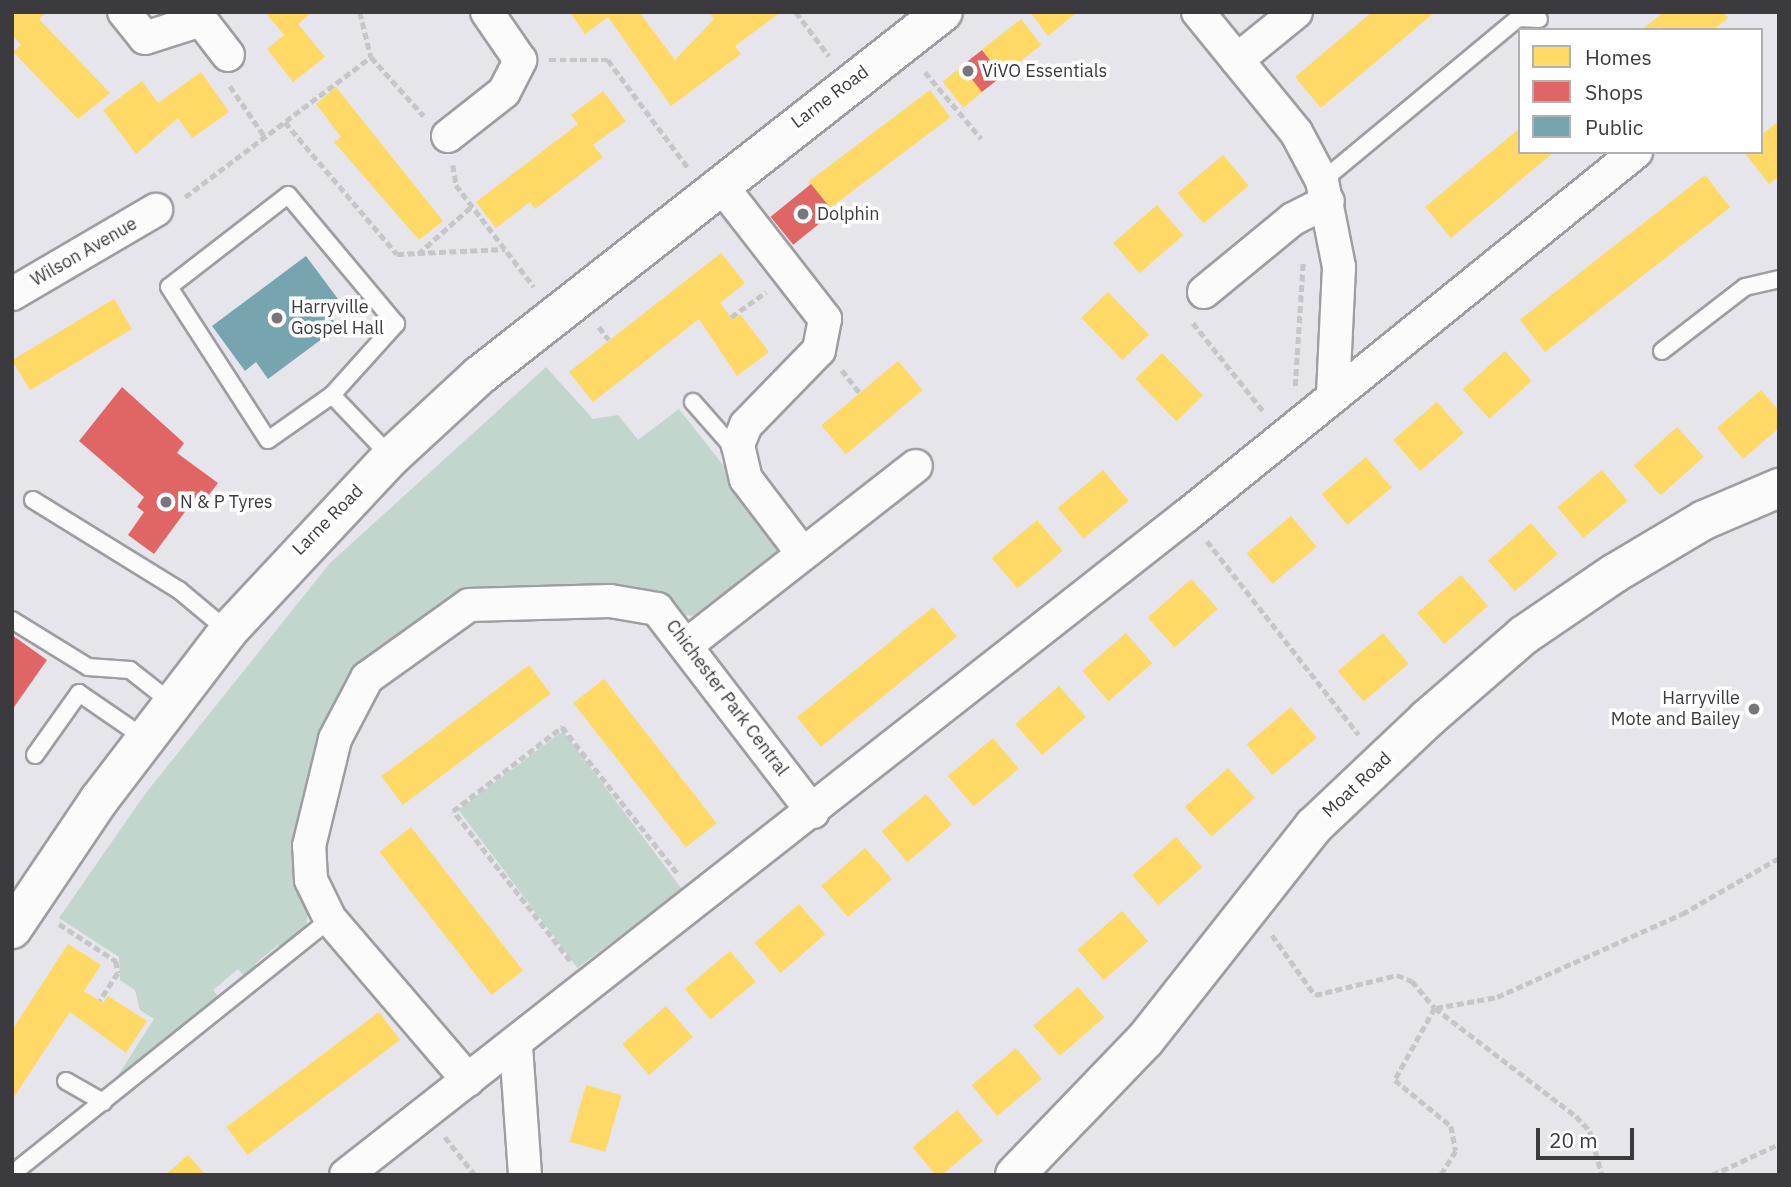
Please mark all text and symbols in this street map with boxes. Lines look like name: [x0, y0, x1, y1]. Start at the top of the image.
legend: [1518, 28, 1763, 154]
text: Homes: [1585, 43, 1652, 71]
place label: ViVO Essentials: [982, 60, 1107, 82]
street label: Larne Road: [787, 61, 873, 133]
marker: ViVO Essentials: [960, 63, 976, 79]
text: Shops: [1585, 78, 1643, 106]
text: Public: [1585, 113, 1643, 141]
place label: Dolphin: [817, 203, 879, 225]
marker: Dolphin: [795, 206, 811, 222]
street label: Wilson Avenue: [27, 213, 141, 291]
place label: Harryville Gospel Hall: [291, 297, 384, 340]
marker: Harryville Gospel Hall: [269, 310, 285, 326]
street label: Larne Road: [288, 480, 368, 560]
place label: N & P Tyres: [180, 491, 273, 513]
marker: N & P Tyres: [158, 494, 174, 510]
street label: Chichester Park Central: [661, 616, 793, 780]
place label: Harryville Mote and Bailey: [1611, 688, 1740, 730]
marker: Harryville Mote and Bailey: [1746, 701, 1762, 717]
street label: Moat Road: [1318, 748, 1396, 822]
scale bar: [1539, 1114, 1637, 1158]
text: 20 m: [1549, 1126, 1598, 1154]

